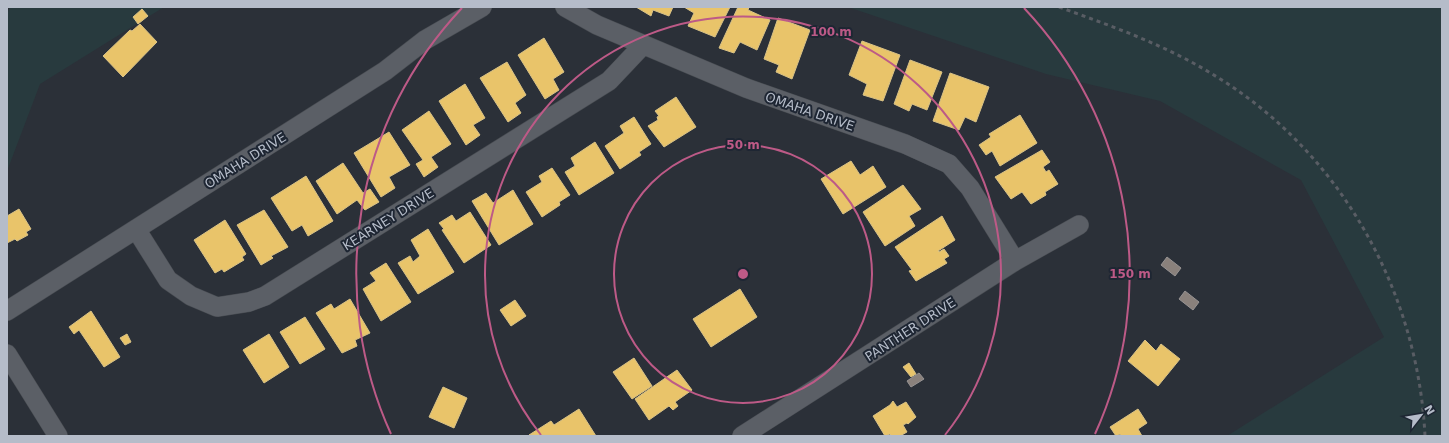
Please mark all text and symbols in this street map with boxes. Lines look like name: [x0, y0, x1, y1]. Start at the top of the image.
text: 100 m: [810, 25, 852, 39]
street label: OMAHA DRIVE: [763, 89, 856, 134]
street label: OMAHA DRIVE: [202, 129, 289, 191]
text: 50 m: [726, 138, 760, 152]
street label: KEARNEY DRIVE: [340, 185, 437, 254]
centre of rings: [736, 267, 750, 281]
text: 150 m: [1109, 267, 1151, 281]
street label: PANTHER DRIVE: [862, 295, 958, 364]
north arrow: [1401, 395, 1441, 435]
text: N: [1421, 403, 1437, 417]

